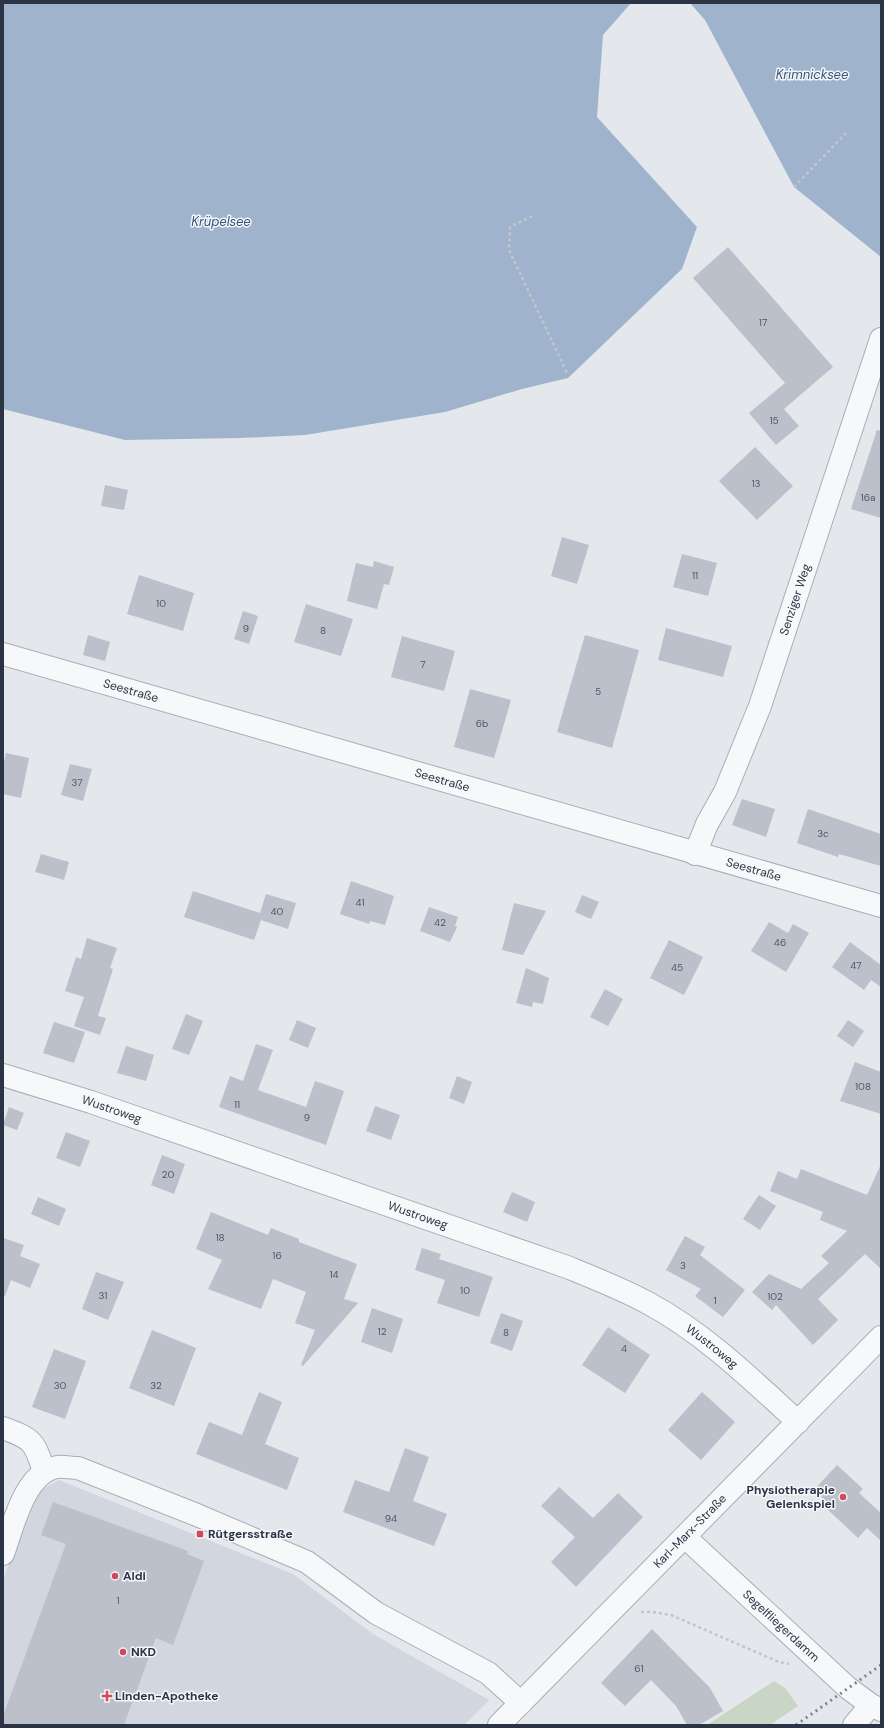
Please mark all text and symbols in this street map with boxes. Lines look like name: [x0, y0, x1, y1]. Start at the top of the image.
water label: Krimnicksee: [776, 66, 848, 83]
water label: Krüpelsee: [191, 213, 251, 230]
house number: 17: [759, 316, 767, 329]
house number: 15: [769, 414, 779, 427]
house number: 13: [751, 477, 761, 490]
house number: 16a: [861, 491, 875, 504]
street label: Senziger Weg: [776, 561, 814, 637]
house number: 11: [692, 569, 698, 582]
house number: 10: [156, 597, 166, 610]
house number: 9: [243, 622, 249, 635]
house number: 8: [320, 624, 326, 637]
house number: 7: [420, 658, 426, 671]
street label: Seestraße: [101, 675, 160, 706]
house number: 5: [595, 685, 601, 698]
house number: 6b: [476, 717, 488, 730]
street label: Seestraße: [413, 765, 472, 796]
house number: 37: [71, 776, 83, 789]
house number: 3c: [817, 827, 829, 840]
street label: Seestraße: [724, 854, 783, 885]
house number: 41: [355, 896, 365, 909]
house number: 40: [271, 905, 284, 918]
house number: 42: [434, 916, 446, 929]
house number: 46: [774, 936, 786, 949]
house number: 47: [850, 959, 862, 972]
house number: 45: [671, 961, 683, 974]
house number: 108: [855, 1080, 871, 1093]
street label: Wustroweg: [80, 1092, 144, 1127]
house number: 11: [234, 1098, 240, 1111]
house number: 9: [304, 1111, 310, 1124]
house number: 20: [162, 1168, 174, 1181]
street label: Wustroweg: [386, 1198, 450, 1233]
house number: 18: [215, 1231, 225, 1244]
house number: 16: [272, 1249, 282, 1262]
house number: 3: [680, 1259, 686, 1272]
house number: 14: [329, 1268, 339, 1281]
house number: 10: [460, 1284, 470, 1297]
house number: 31: [99, 1289, 107, 1302]
house number: 102: [767, 1290, 783, 1303]
house number: 1: [713, 1294, 717, 1307]
street label: Wustroweg: [683, 1321, 742, 1372]
house number: 12: [378, 1325, 387, 1338]
house number: 8: [503, 1326, 509, 1339]
house number: 4: [621, 1342, 627, 1355]
house number: 30: [54, 1379, 67, 1392]
house number: 32: [150, 1379, 162, 1392]
place label: Physiotherapie Gelenkspiel: [747, 1482, 835, 1512]
street label: Karl-Marx-Straße: [650, 1491, 730, 1572]
marker: Physiotherapie Gelenkspiel: [838, 1492, 848, 1502]
house number: 94: [385, 1512, 397, 1525]
place label: Rütgersstraße: [208, 1526, 293, 1542]
marker: Rütgersstraße: [195, 1529, 205, 1539]
place label: Aldi: [123, 1568, 146, 1584]
marker: Aldi: [110, 1571, 120, 1581]
street label: Segelfliegerdamm: [739, 1586, 823, 1666]
house number: 1: [116, 1594, 120, 1607]
place label: NKD: [131, 1644, 156, 1660]
marker: NKD: [118, 1647, 128, 1657]
house number: 61: [634, 1662, 644, 1675]
place label: Linden-Apotheke: [115, 1688, 218, 1704]
marker: Linden-Apotheke: [102, 1691, 112, 1701]

